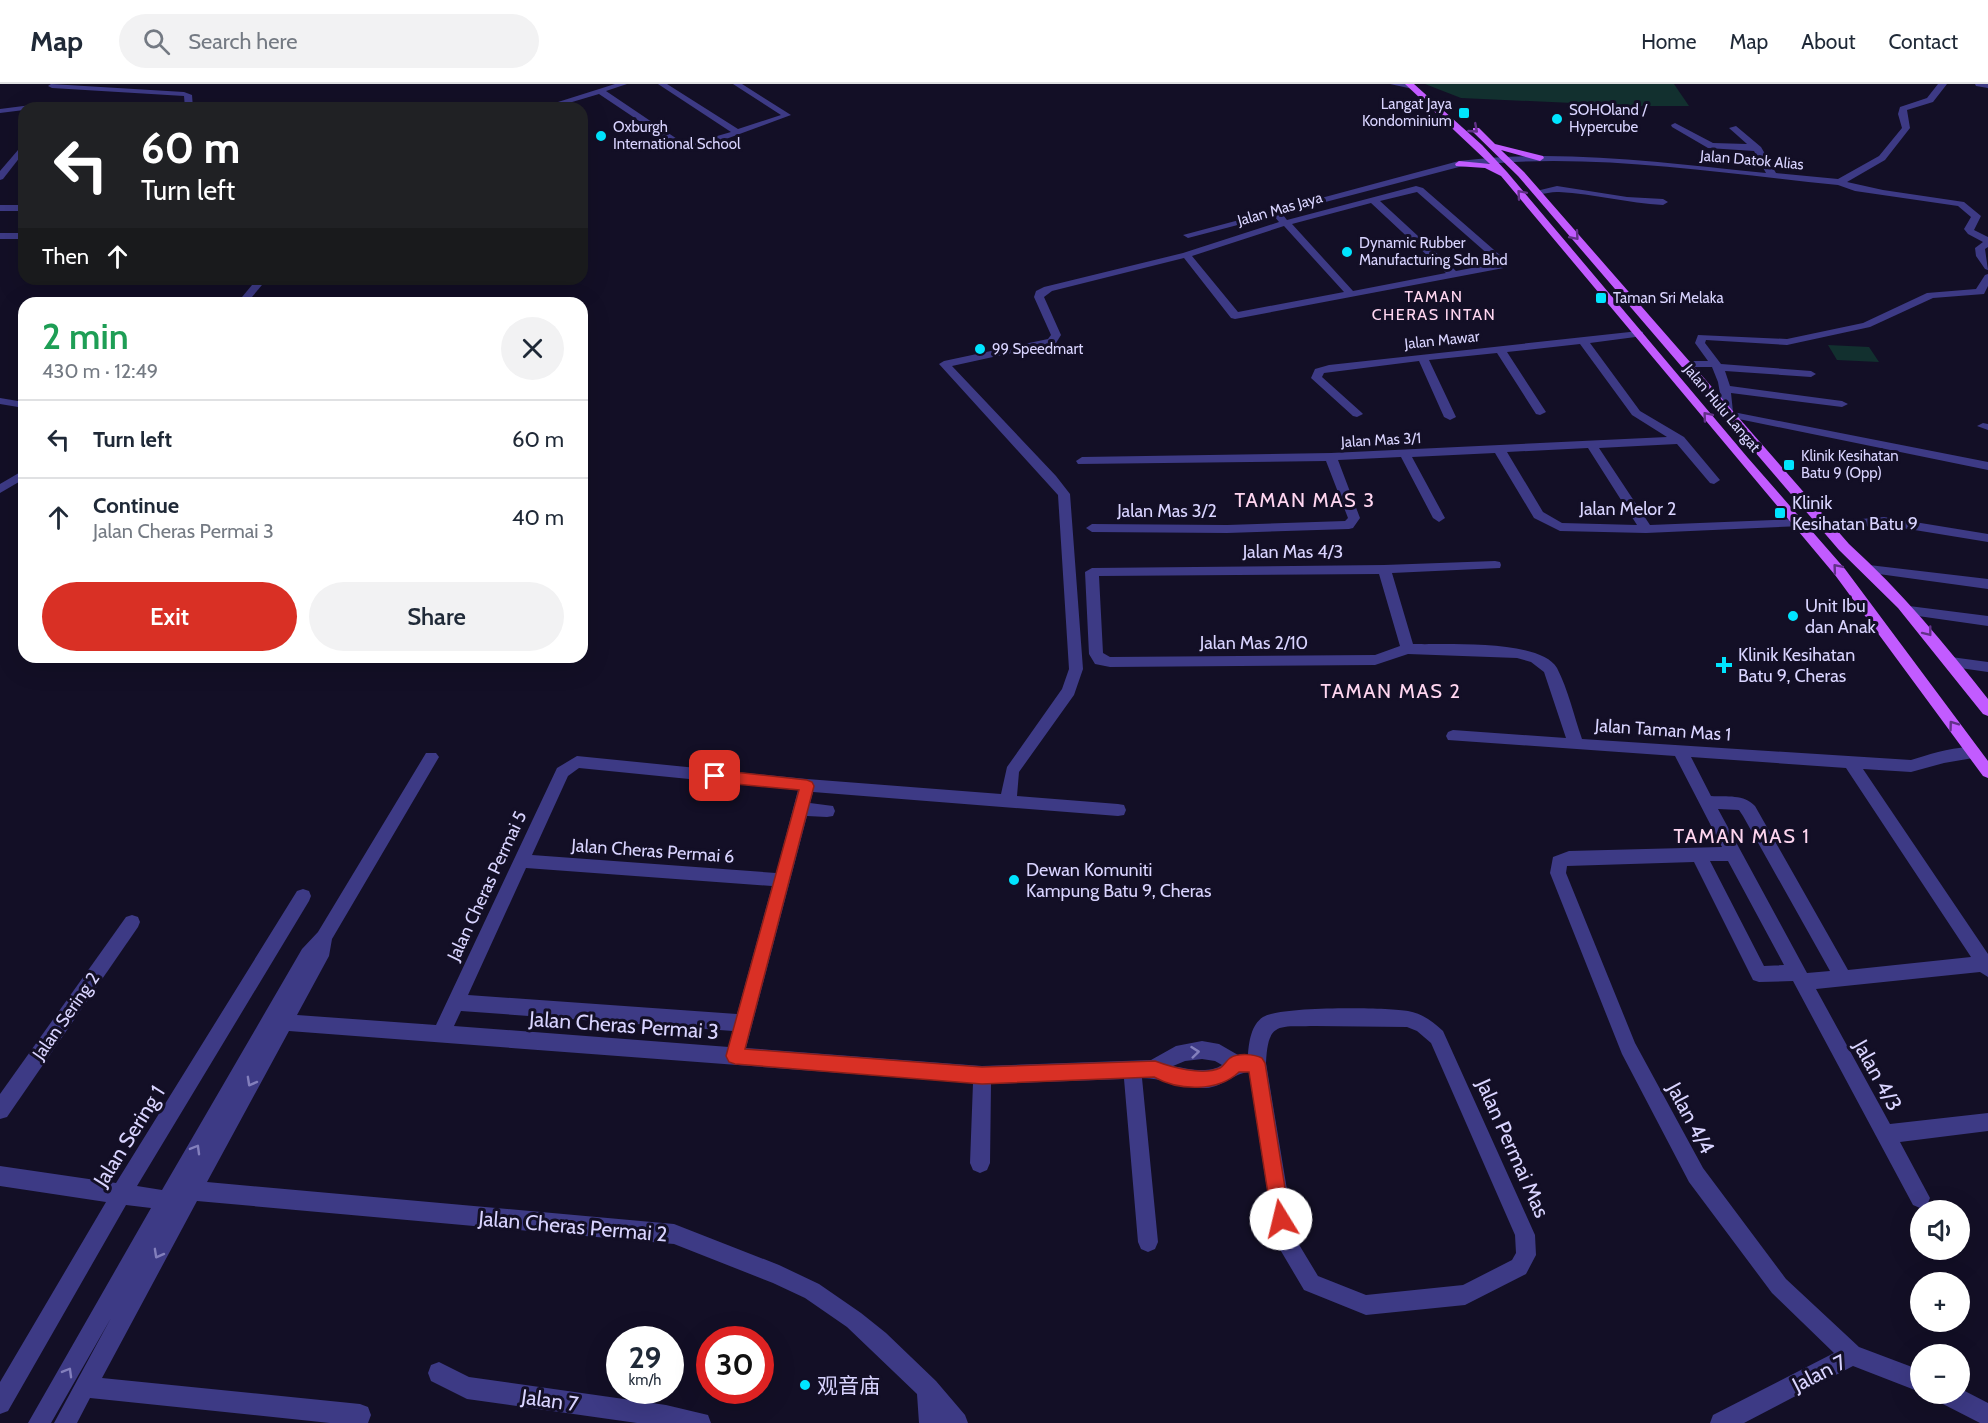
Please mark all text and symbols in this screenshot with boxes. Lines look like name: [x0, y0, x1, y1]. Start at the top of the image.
search box: [119, 14, 539, 68]
text: Map: [30, 24, 83, 58]
icon: search: [140, 25, 173, 58]
text: Search here: [188, 28, 297, 55]
text: Home: [1641, 29, 1697, 54]
text: Map: [1730, 29, 1768, 54]
text: About: [1801, 29, 1855, 54]
text: Contact: [1888, 29, 1958, 54]
place label: Langat Jaya Kondominium: [1362, 95, 1453, 130]
place label: SOHOland / Hypercube: [1569, 101, 1648, 136]
marker: Langat Jaya Kondominium: [1457, 106, 1471, 120]
marker: SOHOland / Hypercube: [1550, 112, 1564, 126]
place label: Oxburgh International School: [613, 118, 741, 153]
text: 60 m: [141, 122, 240, 174]
one-way arrow: [1468, 122, 1478, 133]
icon: left: [42, 126, 120, 204]
marker: Oxburgh International School: [594, 129, 608, 143]
street label: Jalan Datok Alias: [1699, 146, 1805, 173]
text: Turn left: [141, 174, 235, 207]
street label: Jalan Mas Jaya: [1234, 188, 1325, 230]
one-way arrow: [1517, 190, 1528, 201]
one-way arrow: [1568, 230, 1579, 240]
place label: Dynamic Rubber Manufacturing Sdn Bhd: [1359, 234, 1508, 269]
icon: ahead: [101, 240, 134, 273]
text: Then: [42, 243, 89, 270]
marker: Dynamic Rubber Manufacturing Sdn Bhd: [1340, 245, 1354, 259]
district label: TAMAN CHERAS INTAN: [1372, 287, 1496, 324]
place label: Taman Sri Melaka: [1613, 289, 1724, 307]
marker: Taman Sri Melaka: [1594, 291, 1608, 305]
text: 2 min: [42, 314, 129, 358]
button: close: [501, 317, 564, 380]
street label: Jalan Mawar: [1403, 327, 1481, 353]
place label: 99 Speedmart: [992, 340, 1083, 358]
marker: 99 Speedmart: [973, 342, 987, 356]
text: 430 m · 12:49: [42, 359, 158, 383]
street label: Jalan Hulu Langat: [1679, 360, 1764, 456]
one-way arrow: [1703, 411, 1714, 422]
icon: left: [42, 423, 75, 456]
text: Turn left: [93, 426, 172, 453]
text: 60 m: [512, 426, 564, 453]
street label: Jalan Mas 3/1: [1340, 429, 1421, 451]
place label: Klinik Kesihatan Batu 9 (Opp): [1801, 447, 1899, 482]
marker: Klinik Kesihatan Batu 9 (Opp): [1782, 458, 1796, 472]
district label: TAMAN MAS 3: [1234, 488, 1376, 512]
text: Continue: [93, 492, 179, 519]
place label: Klinik Kesihatan Batu 9: [1792, 492, 1918, 535]
street label: Jalan Melor 2: [1579, 498, 1676, 520]
street label: Jalan Mas 3/2: [1116, 500, 1217, 522]
icon: ahead: [42, 501, 75, 534]
text: 40 m: [512, 504, 564, 531]
marker: Klinik Kesihatan Batu 9: [1773, 506, 1787, 520]
text: Jalan Cheras Permai 3: [93, 519, 274, 543]
street label: Jalan Mas 4/3: [1242, 541, 1343, 563]
one-way arrow: [1834, 564, 1845, 575]
button: Exit: [42, 582, 297, 651]
button: Share: [309, 582, 564, 651]
place label: Unit Ibu dan Anak: [1805, 595, 1877, 638]
marker: Unit Ibu dan Anak: [1786, 609, 1800, 623]
one-way arrow: [1921, 626, 1932, 637]
street label: Jalan Mas 2/10: [1199, 632, 1308, 654]
place label: Klinik Kesihatan Batu 9, Cheras: [1738, 644, 1855, 687]
marker: Klinik Kesihatan Batu 9, Cheras: [1715, 656, 1733, 674]
district label: TAMAN MAS 2: [1321, 679, 1461, 703]
street label: Jalan Taman Mas 1: [1593, 714, 1732, 746]
one-way arrow: [1949, 721, 1960, 732]
pin: [689, 750, 740, 801]
icon: arrive: [698, 759, 731, 792]
street label: Jalan Cheras Permai 5: [442, 808, 531, 965]
district label: TAMAN MAS 1: [1674, 824, 1810, 848]
street label: Jalan Cheras Permai 6: [570, 834, 735, 868]
place label: Dewan Komuniti Kampung Batu 9, Cheras: [1026, 859, 1211, 902]
marker: Dewan Komuniti Kampung Batu 9, Cheras: [1007, 873, 1021, 887]
street label: Jalan Sering 2: [27, 968, 104, 1065]
street label: Jalan Cheras Permai 3: [527, 1006, 720, 1044]
street label: Jalan 4/3: [1848, 1034, 1908, 1115]
one-way arrow: [1190, 1046, 1199, 1059]
street label: Jalan Permai Mas: [1471, 1074, 1555, 1222]
one-way arrow: [247, 1076, 258, 1087]
street label: Jalan 4/4: [1661, 1077, 1720, 1158]
street label: Jalan Sering 1: [88, 1081, 170, 1192]
one-way arrow: [189, 1144, 200, 1155]
position arrow: [1249, 1187, 1313, 1251]
map controls: [1910, 1200, 1970, 1404]
button: sound: [1910, 1200, 1970, 1260]
street label: Jalan Cheras Permai 2: [476, 1205, 669, 1247]
one-way arrow: [153, 1247, 165, 1258]
button: +: [1910, 1272, 1970, 1332]
speed limit sign: 30: [696, 1326, 774, 1404]
text: 29: [629, 1339, 661, 1376]
button: −: [1910, 1344, 1970, 1404]
street label: Jalan 7: [1787, 1349, 1851, 1398]
one-way arrow: [61, 1368, 72, 1378]
text: km/h: [629, 1371, 661, 1389]
place label: 观音庙: [817, 1373, 880, 1398]
marker: 观音庙: [798, 1378, 812, 1392]
street label: Jalan 7: [519, 1383, 581, 1416]

